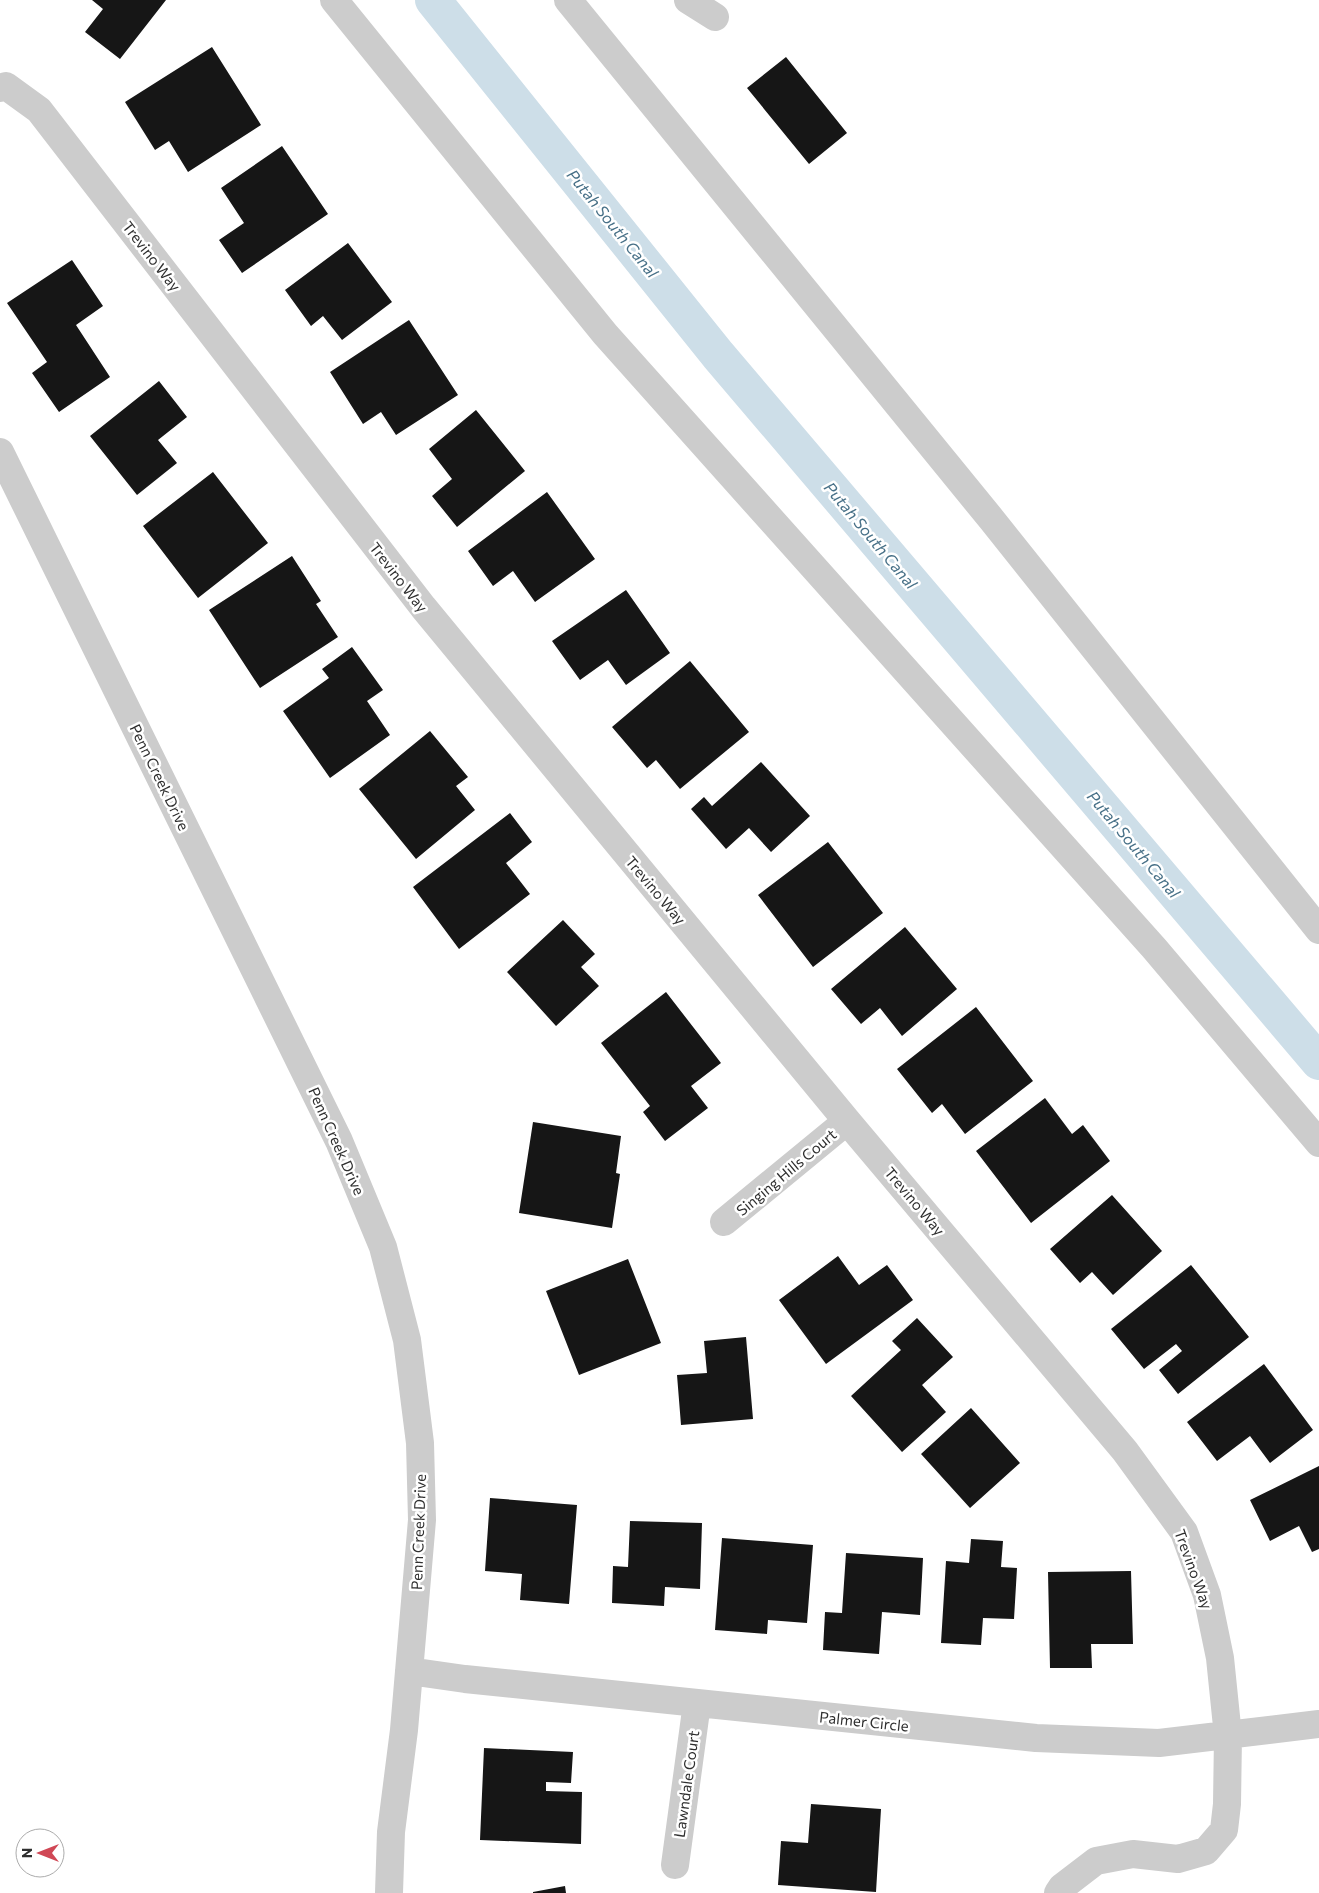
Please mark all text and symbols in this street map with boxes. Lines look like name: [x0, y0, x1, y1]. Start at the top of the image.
water label: Putah South Canal: [564, 165, 663, 282]
street label: Trevino Way: [119, 217, 185, 295]
water label: Putah South Canal: [821, 478, 922, 593]
street label: Trevino Way: [366, 538, 432, 616]
street label: Penn Creek Drive: [126, 721, 194, 833]
water label: Putah South Canal: [1084, 787, 1185, 902]
street label: Trevino Way: [622, 852, 690, 928]
street label: Penn Creek Drive: [305, 1084, 369, 1198]
street label: Singing Hills Court: [732, 1125, 840, 1219]
street label: Trevino Way: [881, 1163, 949, 1239]
street label: Penn Creek Drive: [407, 1474, 429, 1590]
street label: Trevino Way: [1171, 1527, 1217, 1612]
street label: Palmer Circle: [818, 1707, 910, 1735]
street label: Lawndale Court: [670, 1729, 702, 1839]
north arrow: [15, 1828, 65, 1878]
text: N: [18, 1848, 35, 1858]

